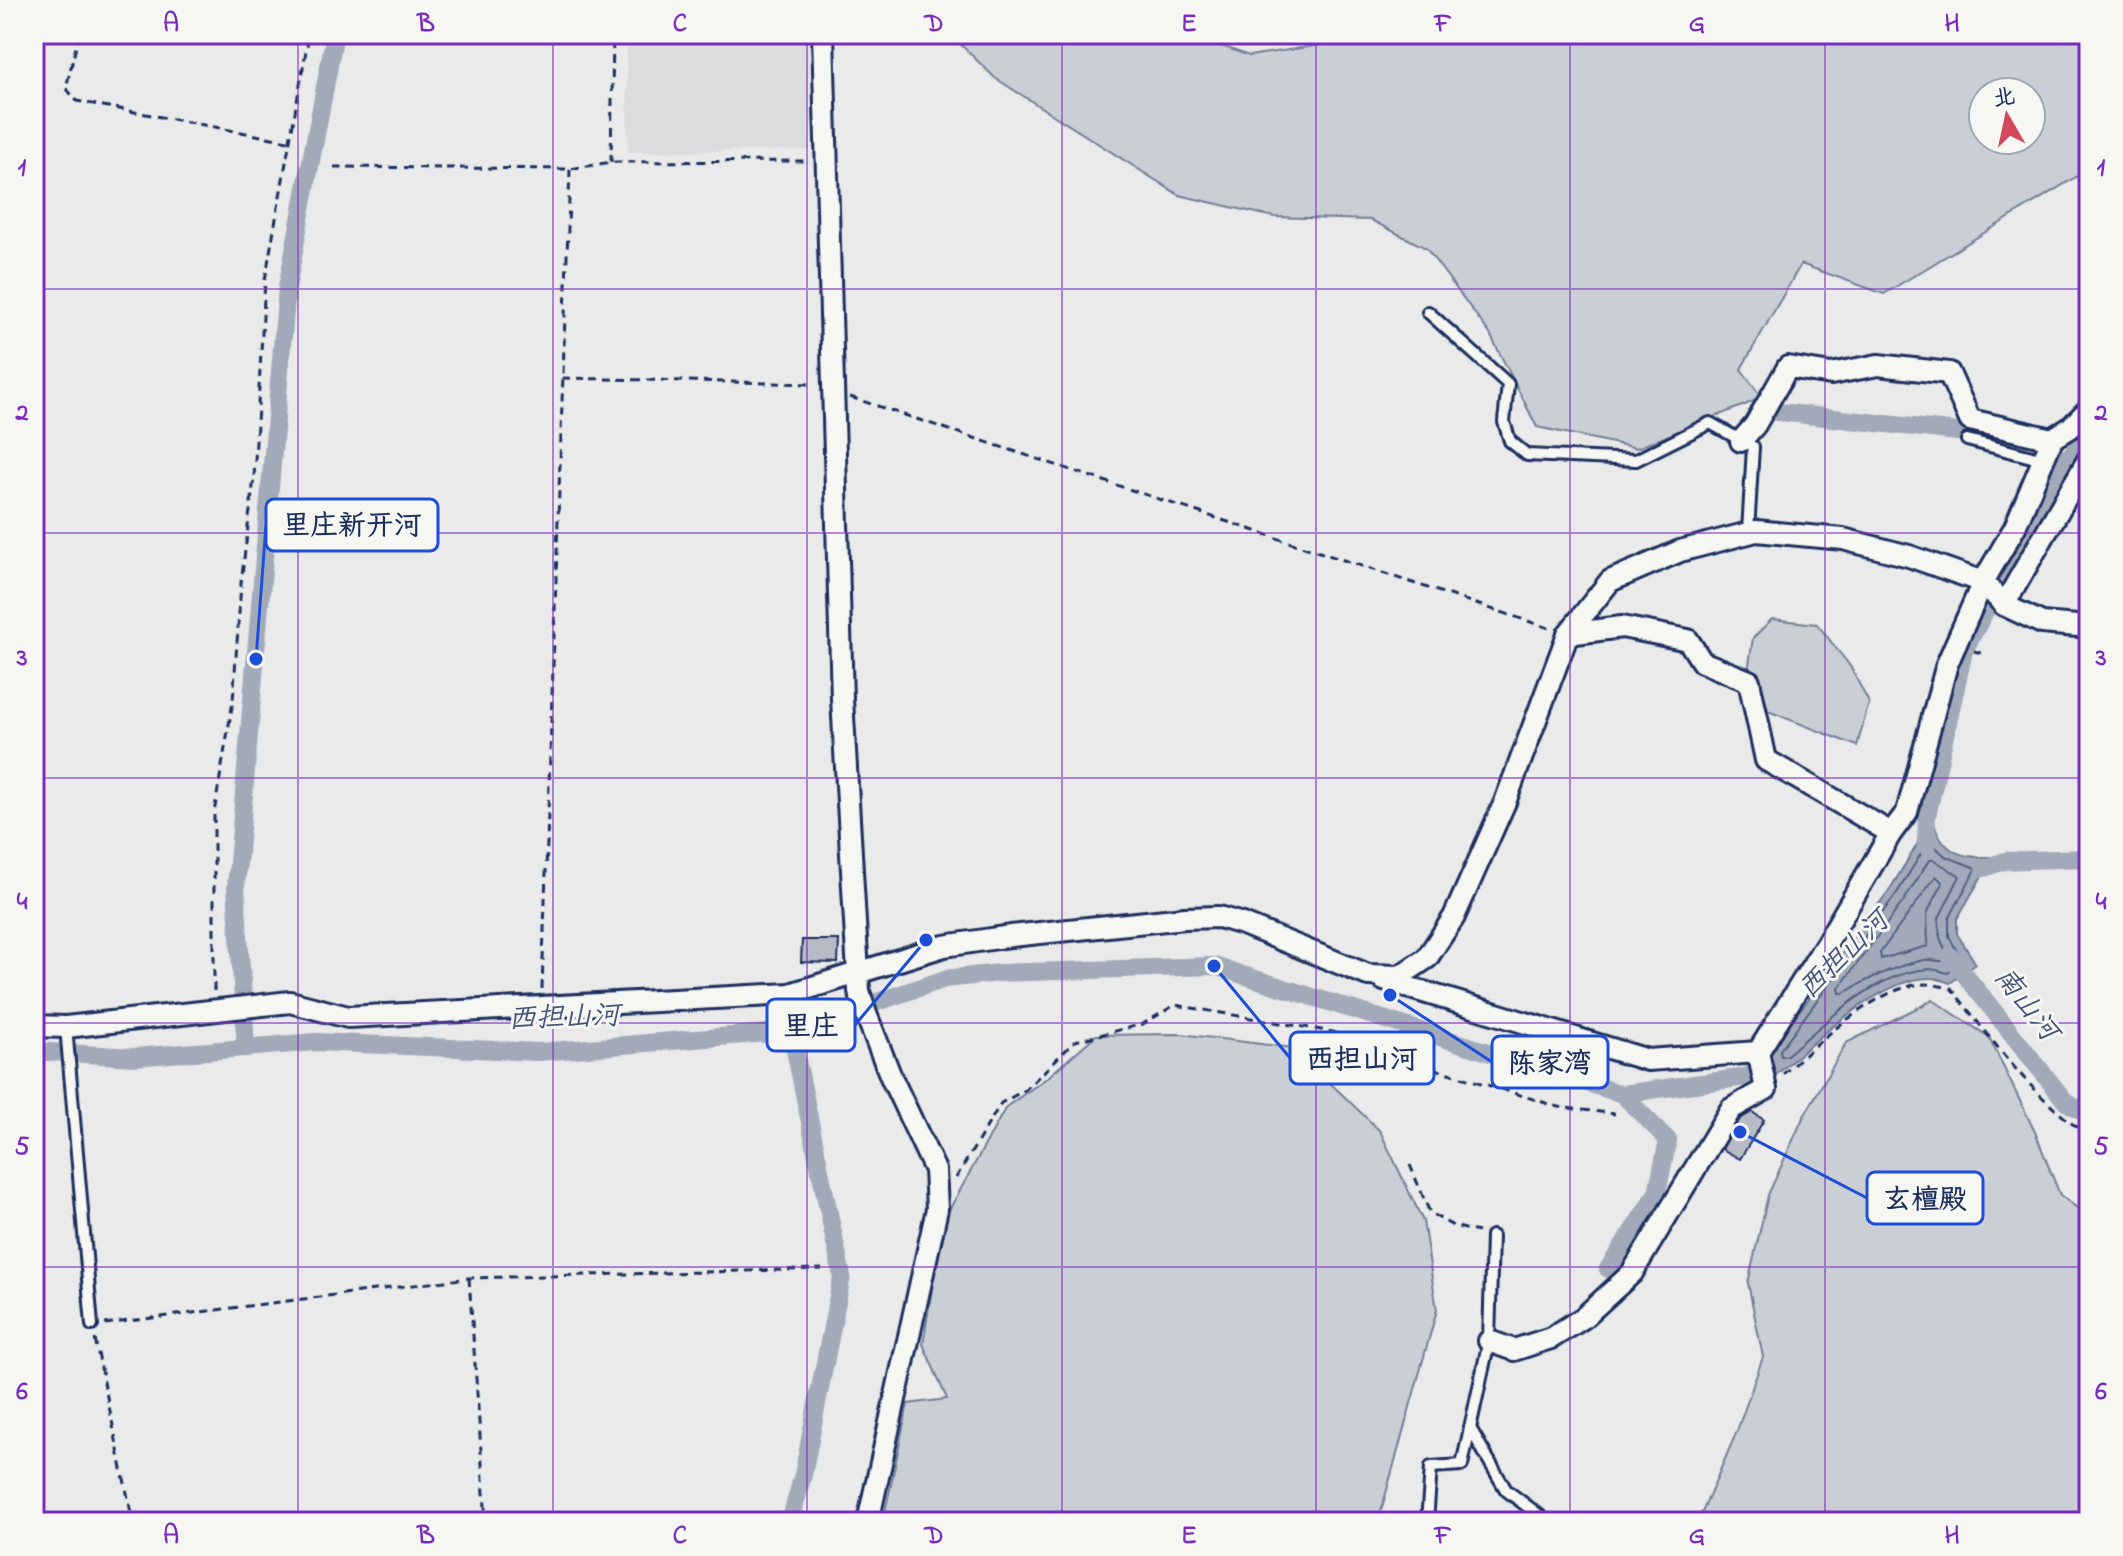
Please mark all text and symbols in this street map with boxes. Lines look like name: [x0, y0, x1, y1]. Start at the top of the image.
text: A: [163, 6, 179, 44]
text: B: [416, 6, 435, 44]
text: C: [673, 6, 687, 44]
text: D: [923, 6, 944, 44]
text: E: [1181, 6, 1197, 44]
text: F: [1433, 6, 1452, 44]
text: G: [1689, 6, 1705, 44]
text: H: [1944, 6, 1960, 44]
north arrow: [1967, 76, 2047, 156]
text: 北: [1991, 82, 2018, 117]
text: 1: [18, 150, 27, 188]
text: 1: [2097, 150, 2106, 188]
text: 2: [15, 395, 29, 433]
text: 2: [2094, 395, 2108, 433]
callout: 里庄新开河: [266, 499, 438, 551]
text: 里庄新开河: [282, 507, 422, 548]
text: 3: [16, 640, 28, 678]
text: 3: [2095, 640, 2107, 678]
text: 4: [17, 884, 28, 922]
text: 4: [2096, 884, 2107, 922]
water label: 西担山河: [1790, 900, 1902, 1010]
water label: 南山河: [1983, 959, 2069, 1054]
water label: 西担山河: [507, 996, 625, 1041]
callout: 里庄: [767, 999, 855, 1051]
text: 里庄: [783, 1008, 839, 1049]
callout: 西担山河: [1290, 1032, 1434, 1084]
callout: 陈家湾: [1492, 1036, 1608, 1088]
text: 西担山河: [1306, 1041, 1418, 1082]
text: 陈家湾: [1508, 1045, 1592, 1086]
text: 5: [15, 1129, 30, 1167]
text: 5: [2094, 1129, 2109, 1167]
callout: 玄檀殿: [1867, 1172, 1983, 1224]
text: 玄檀殿: [1883, 1181, 1967, 1222]
text: 6: [16, 1374, 28, 1412]
text: 6: [2095, 1374, 2107, 1412]
text: A: [163, 1518, 179, 1556]
text: B: [416, 1518, 435, 1556]
text: C: [673, 1518, 687, 1556]
text: D: [923, 1518, 944, 1556]
text: E: [1181, 1518, 1197, 1556]
text: F: [1433, 1518, 1452, 1556]
text: G: [1689, 1518, 1705, 1556]
text: H: [1944, 1518, 1960, 1556]

